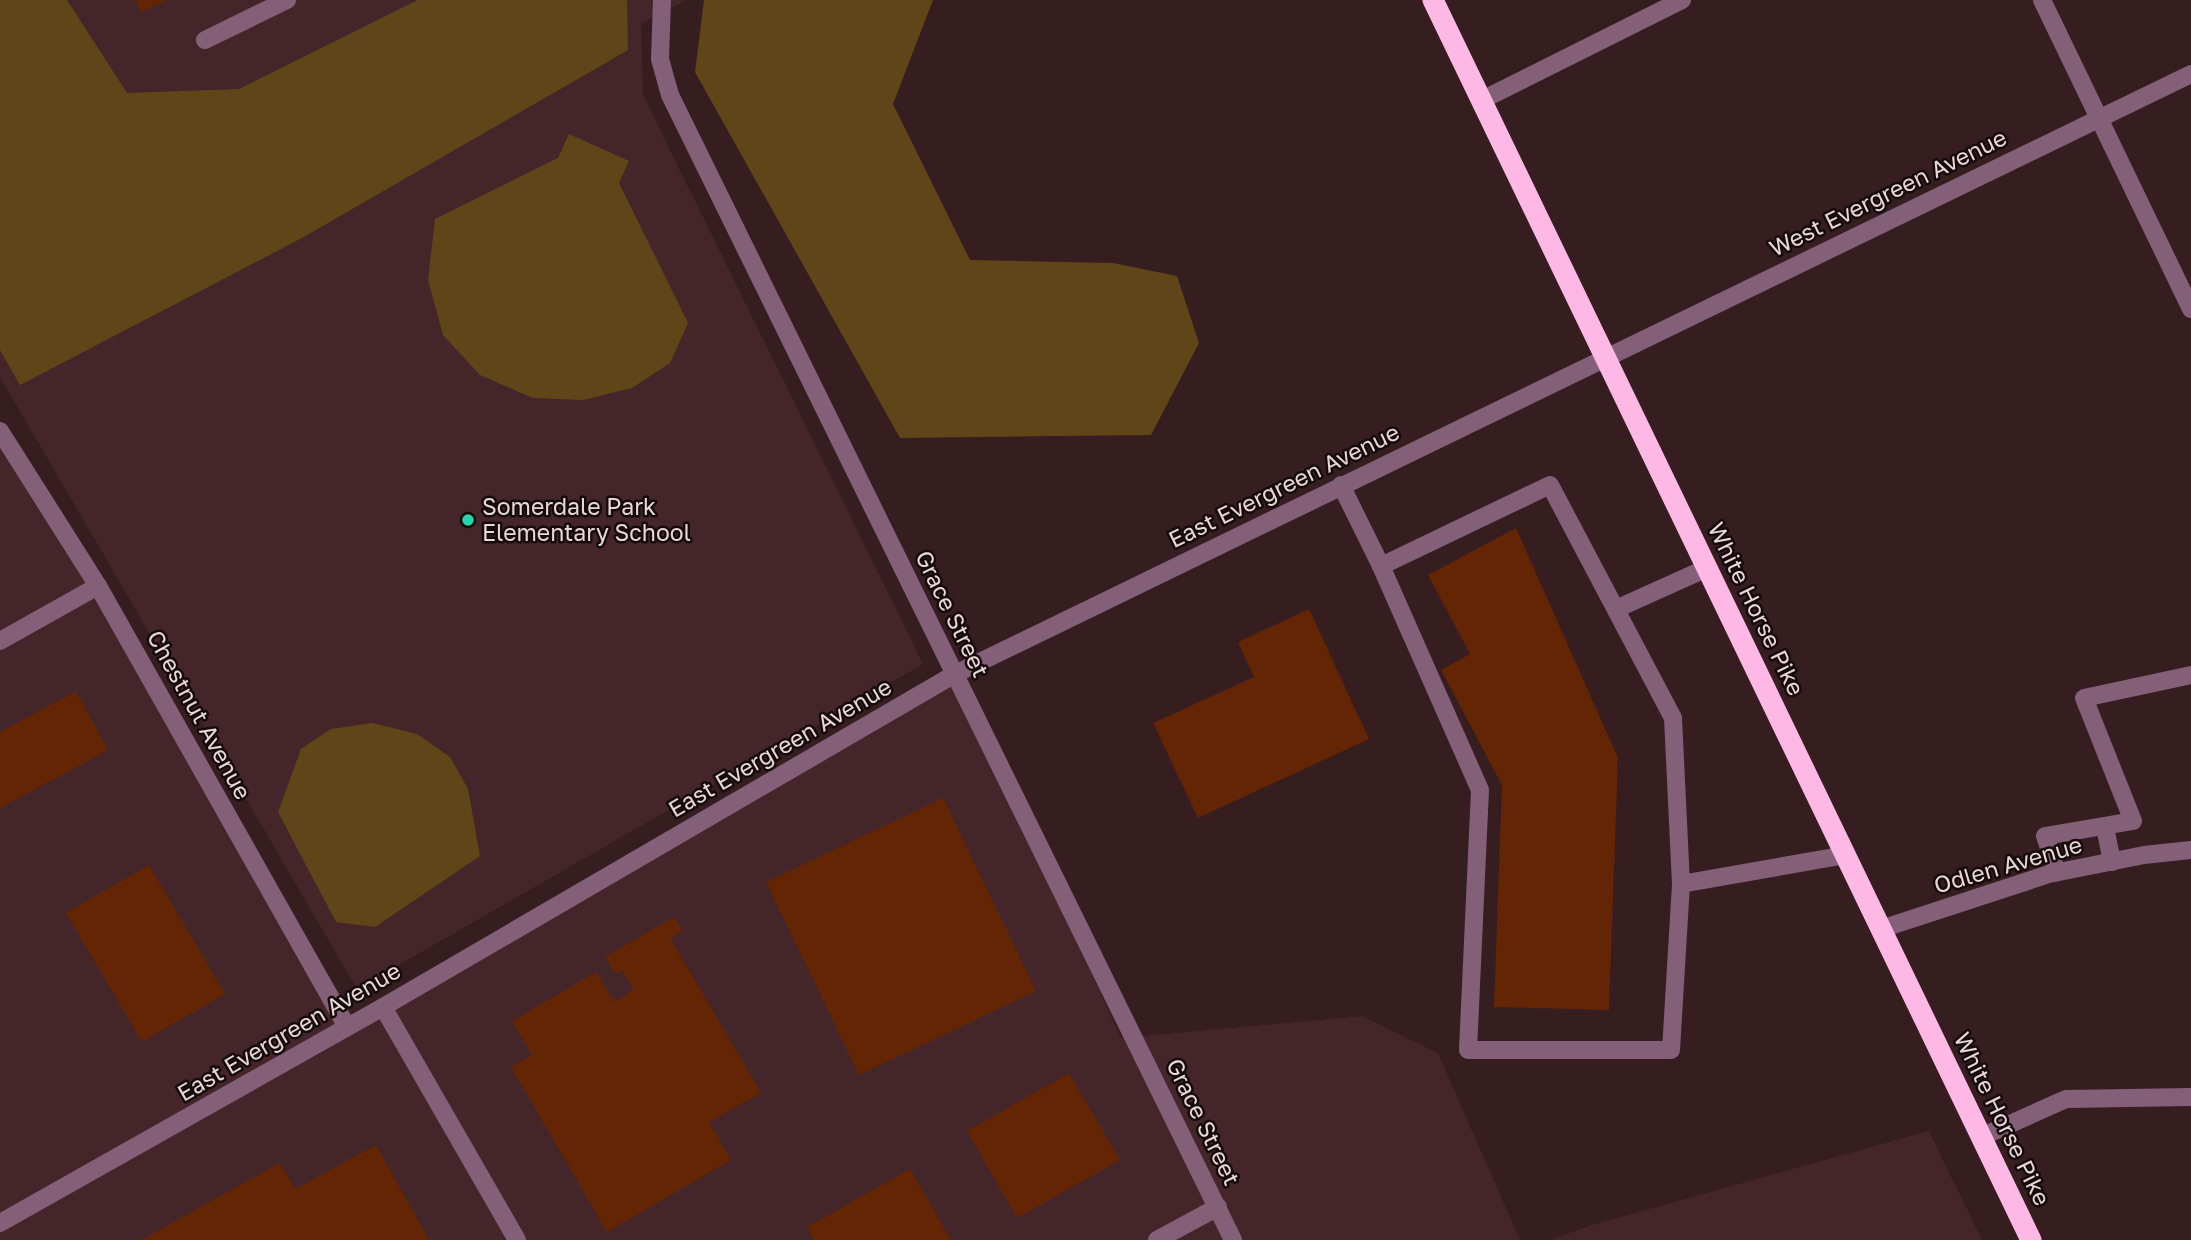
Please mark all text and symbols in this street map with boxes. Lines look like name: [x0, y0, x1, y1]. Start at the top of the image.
street label: West Evergreen Avenue: [1764, 122, 2011, 262]
street label: East Evergreen Avenue: [1164, 417, 1403, 553]
place label: Somerdale Park Elementary School: [482, 492, 691, 546]
marker: Somerdale Park Elementary School: [460, 512, 476, 528]
street label: White Horse Pike: [1703, 517, 1811, 700]
street label: Grace Street: [910, 546, 996, 682]
street label: Chestnut Avenue: [142, 625, 258, 804]
street label: East Evergreen Avenue: [663, 672, 896, 822]
street label: Odlen Avenue: [1930, 830, 2085, 899]
street label: East Evergreen Avenue: [172, 956, 405, 1106]
street label: White Horse Pike: [1949, 1027, 2057, 1210]
street label: Grace Street: [1161, 1054, 1247, 1190]

